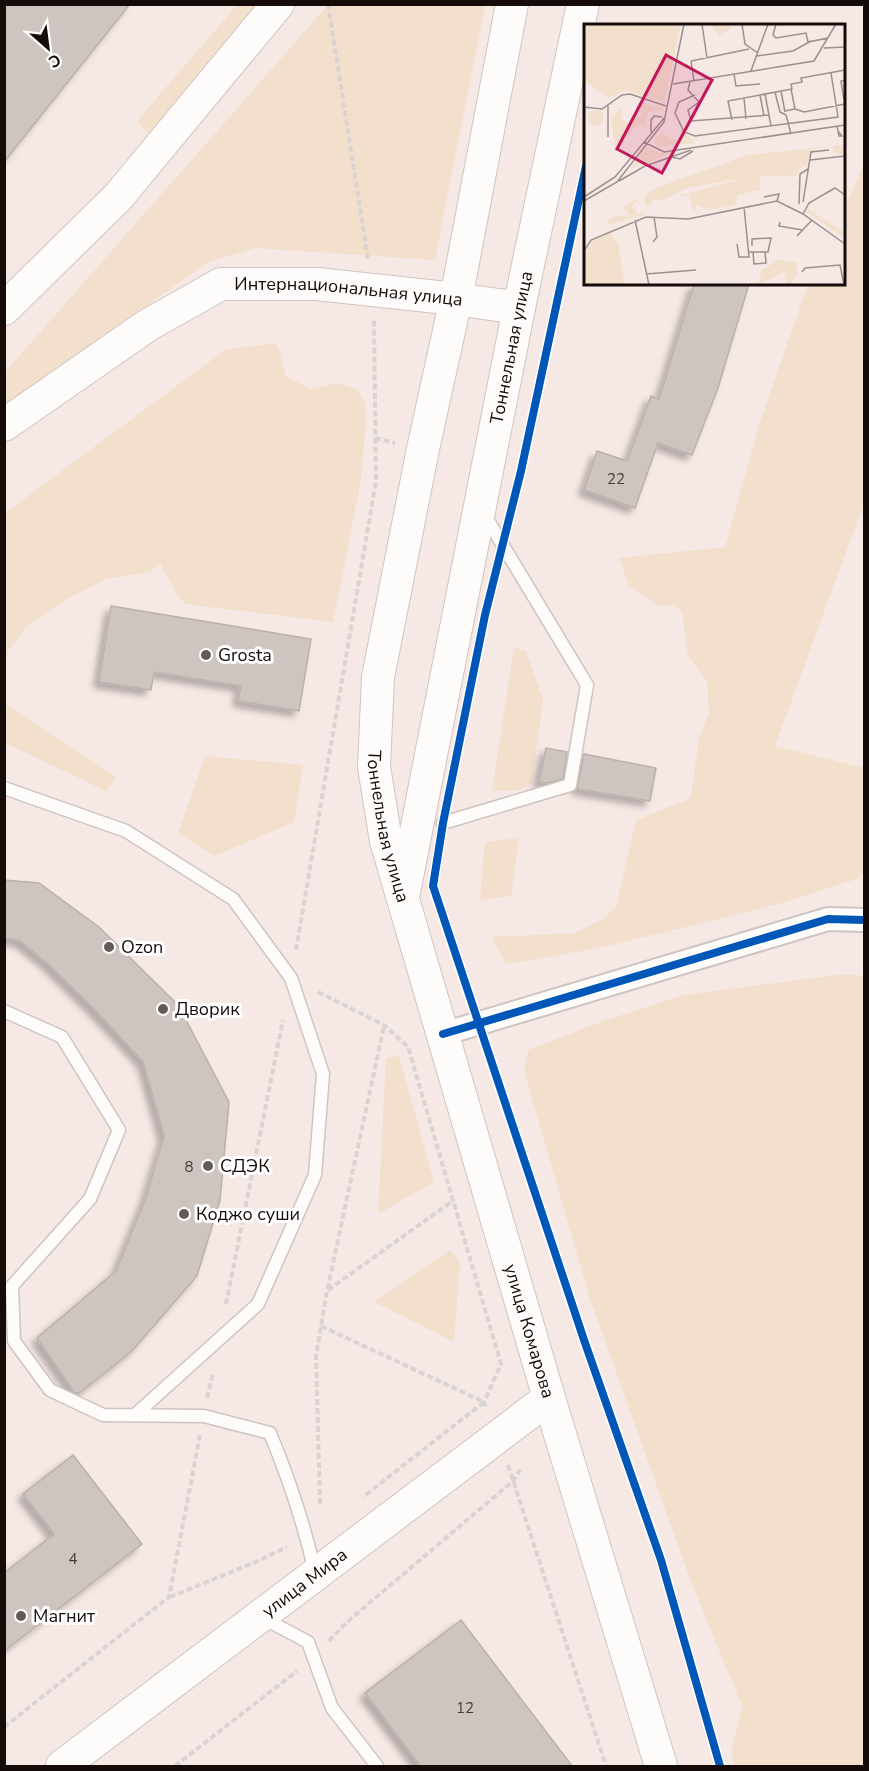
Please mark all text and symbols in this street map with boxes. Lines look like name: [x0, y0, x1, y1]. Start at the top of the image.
north arrow: [18, 18, 78, 78]
inset map: [584, 24, 845, 285]
text: С: [44, 48, 65, 73]
street label: Тоннельная улица: [484, 269, 538, 426]
street label: Интернациональная улица: [234, 272, 464, 312]
house number: 22: [607, 469, 625, 489]
place label: Grosta: [218, 643, 272, 667]
marker: Grosta: [199, 648, 213, 662]
street label: Тоннельная улица: [362, 749, 415, 905]
place label: Ozon: [121, 935, 163, 959]
marker: Ozon: [102, 940, 116, 954]
place label: Дворик: [175, 997, 240, 1021]
marker: Дворик: [156, 1002, 170, 1016]
place label: СДЭК: [220, 1154, 270, 1178]
house number: 8: [184, 1157, 194, 1177]
marker: СДЭК: [201, 1159, 215, 1173]
place label: Коджо суши: [196, 1202, 300, 1226]
marker: Коджо суши: [177, 1207, 191, 1221]
street label: улица Комарова: [498, 1261, 560, 1401]
street label: улица Мира: [257, 1543, 352, 1623]
house number: 4: [68, 1549, 78, 1569]
place label: Магнит: [33, 1604, 95, 1628]
marker: Магнит: [14, 1609, 28, 1623]
house number: 12: [456, 1698, 474, 1718]

